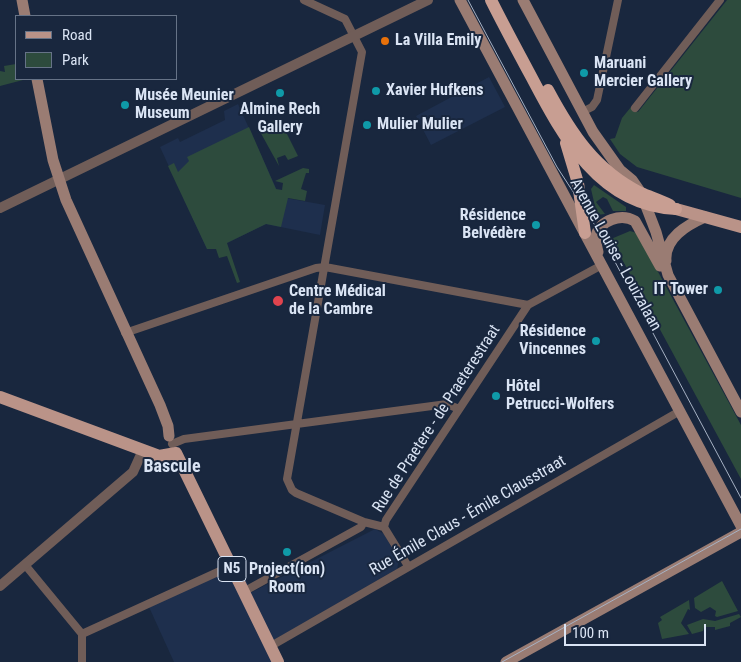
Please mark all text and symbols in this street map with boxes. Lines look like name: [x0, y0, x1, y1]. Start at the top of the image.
legend: [15, 15, 178, 80]
text: Road: [62, 26, 92, 44]
place label: La Villa Emily: [395, 31, 481, 51]
marker: La Villa Emily: [379, 35, 391, 47]
text: Park: [62, 51, 89, 69]
place label: Maruani Mercier Gallery: [594, 54, 692, 92]
marker: Maruani Mercier Gallery: [578, 67, 590, 79]
place label: Xavier Hufkens: [386, 81, 483, 101]
marker: Xavier Hufkens: [370, 85, 382, 97]
place label: Musée Meunier Museum: [135, 86, 234, 124]
marker: Almine Rech Gallery: [274, 87, 286, 99]
marker: Musée Meunier Museum: [119, 99, 131, 111]
place label: Almine Rech Gallery: [240, 100, 320, 138]
place label: Mulier Mulier: [377, 115, 463, 135]
marker: Mulier Mulier: [361, 119, 373, 131]
street label: Avenue Louise - Louizalaan: [565, 175, 665, 335]
place label: Résidence Belvédère: [460, 206, 526, 244]
marker: Résidence Belvédère: [530, 219, 542, 231]
place label: IT Tower: [653, 280, 708, 300]
place label: Centre Médical de la Cambre: [289, 282, 386, 320]
marker: IT Tower: [712, 284, 724, 296]
marker: Centre Médical de la Cambre: [271, 294, 285, 308]
street label: Rue de Praetere - de Praeterestraat: [369, 322, 505, 516]
place label: Résidence Vincennes: [519, 322, 586, 360]
marker: Résidence Vincennes: [590, 335, 602, 347]
place label: Hôtel Petrucci-Wolfers: [506, 377, 614, 415]
marker: Hôtel Petrucci-Wolfers: [490, 390, 502, 402]
street label: Rue Émile Claus - Émile Clausstraat: [367, 452, 569, 580]
district label: Bascule: [143, 456, 201, 478]
marker: Project(ion) Room: [281, 546, 293, 558]
road number: N5: [218, 556, 246, 582]
place label: Project(ion) Room: [249, 560, 325, 598]
scale bar: [566, 614, 708, 646]
text: 100 m: [572, 624, 609, 642]

